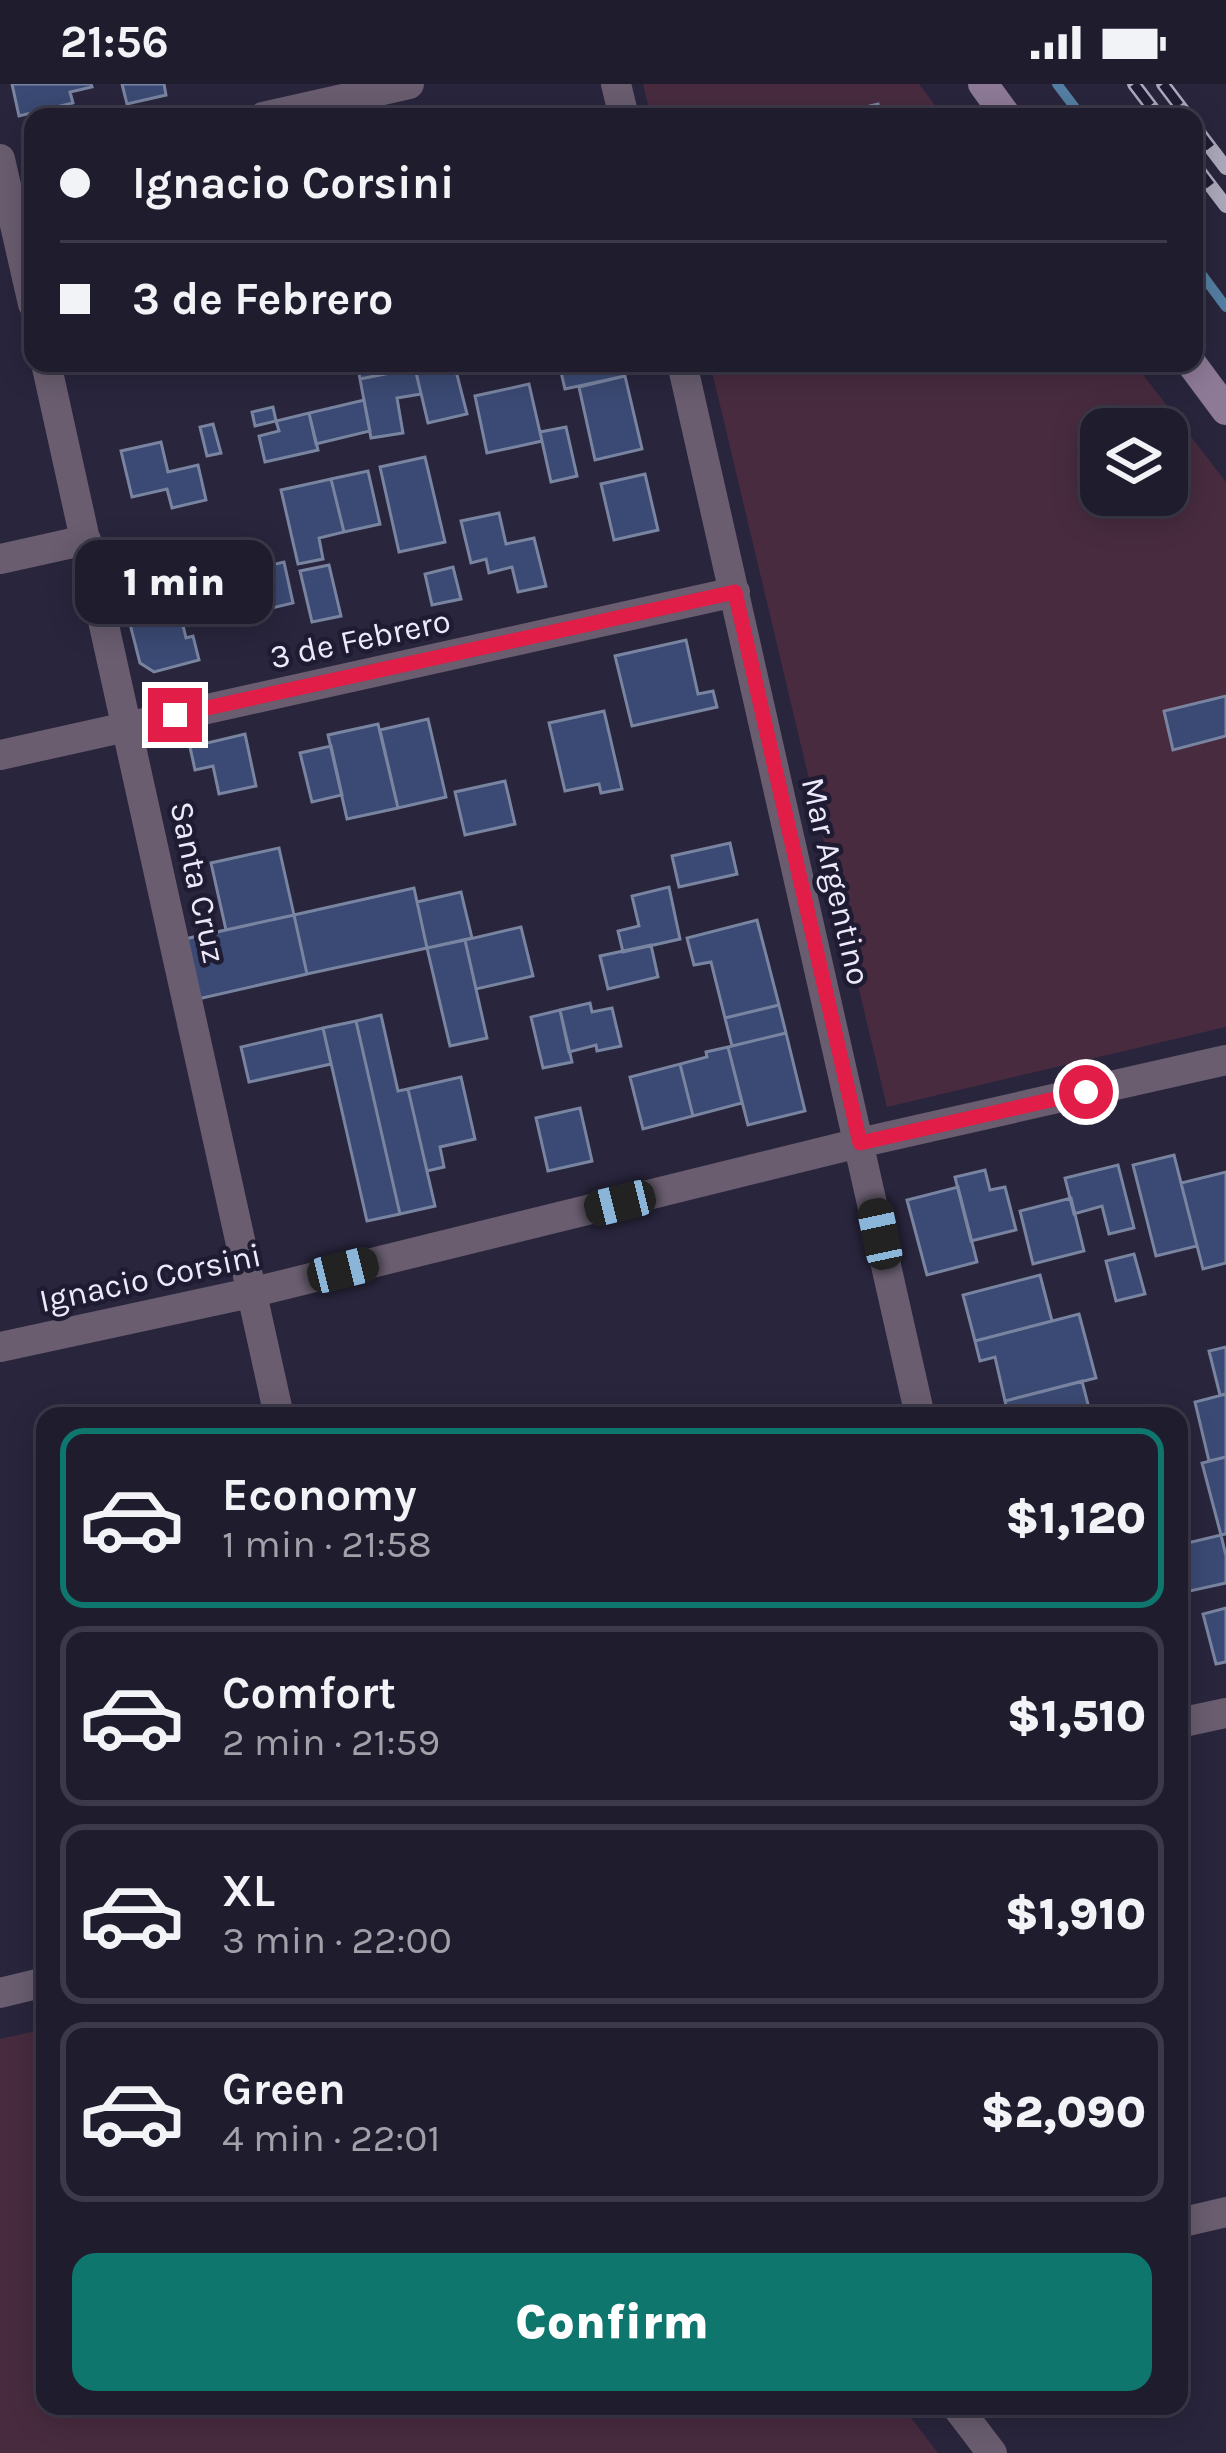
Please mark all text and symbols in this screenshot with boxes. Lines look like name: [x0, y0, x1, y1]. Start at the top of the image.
text: 21:56: [60, 16, 169, 68]
text: Ignacio Corsini: [132, 157, 455, 209]
text: 3 de Febrero: [132, 273, 394, 325]
map controls: [1080, 408, 1188, 516]
button: layers: [1080, 408, 1188, 516]
callout: 1 min: [76, 541, 274, 625]
text: 1 min: [123, 559, 225, 605]
street label: 3 de Febrero: [267, 601, 454, 677]
route end: [148, 688, 202, 742]
street label: Mar Argentino: [794, 774, 878, 989]
street label: Santa Cruz: [162, 798, 234, 966]
route start: [1059, 1065, 1113, 1119]
car: [581, 1177, 659, 1229]
car: [855, 1195, 905, 1273]
street label: Ignacio Corsini: [36, 1236, 265, 1320]
car: [304, 1244, 382, 1296]
icon: car: [78, 1464, 186, 1572]
text: Economy: [222, 1469, 417, 1521]
text: $1,120: [1005, 1492, 1146, 1544]
text: 1 min · 21:58: [222, 1521, 432, 1567]
icon: car: [78, 1662, 186, 1770]
text: Comfort: [222, 1667, 396, 1719]
text: $1,510: [1007, 1690, 1146, 1742]
text: 2 min · 21:59: [222, 1719, 440, 1765]
icon: car: [78, 1860, 186, 1968]
text: XL: [222, 1865, 275, 1917]
text: $1,910: [1005, 1888, 1146, 1940]
text: 3 min · 22:00: [222, 1917, 452, 1963]
icon: car: [78, 2058, 186, 2166]
text: Green: [222, 2063, 346, 2115]
text: $2,090: [981, 2086, 1146, 2138]
text: 4 min · 22:01: [222, 2115, 440, 2161]
button: Confirm: [72, 2253, 1152, 2391]

